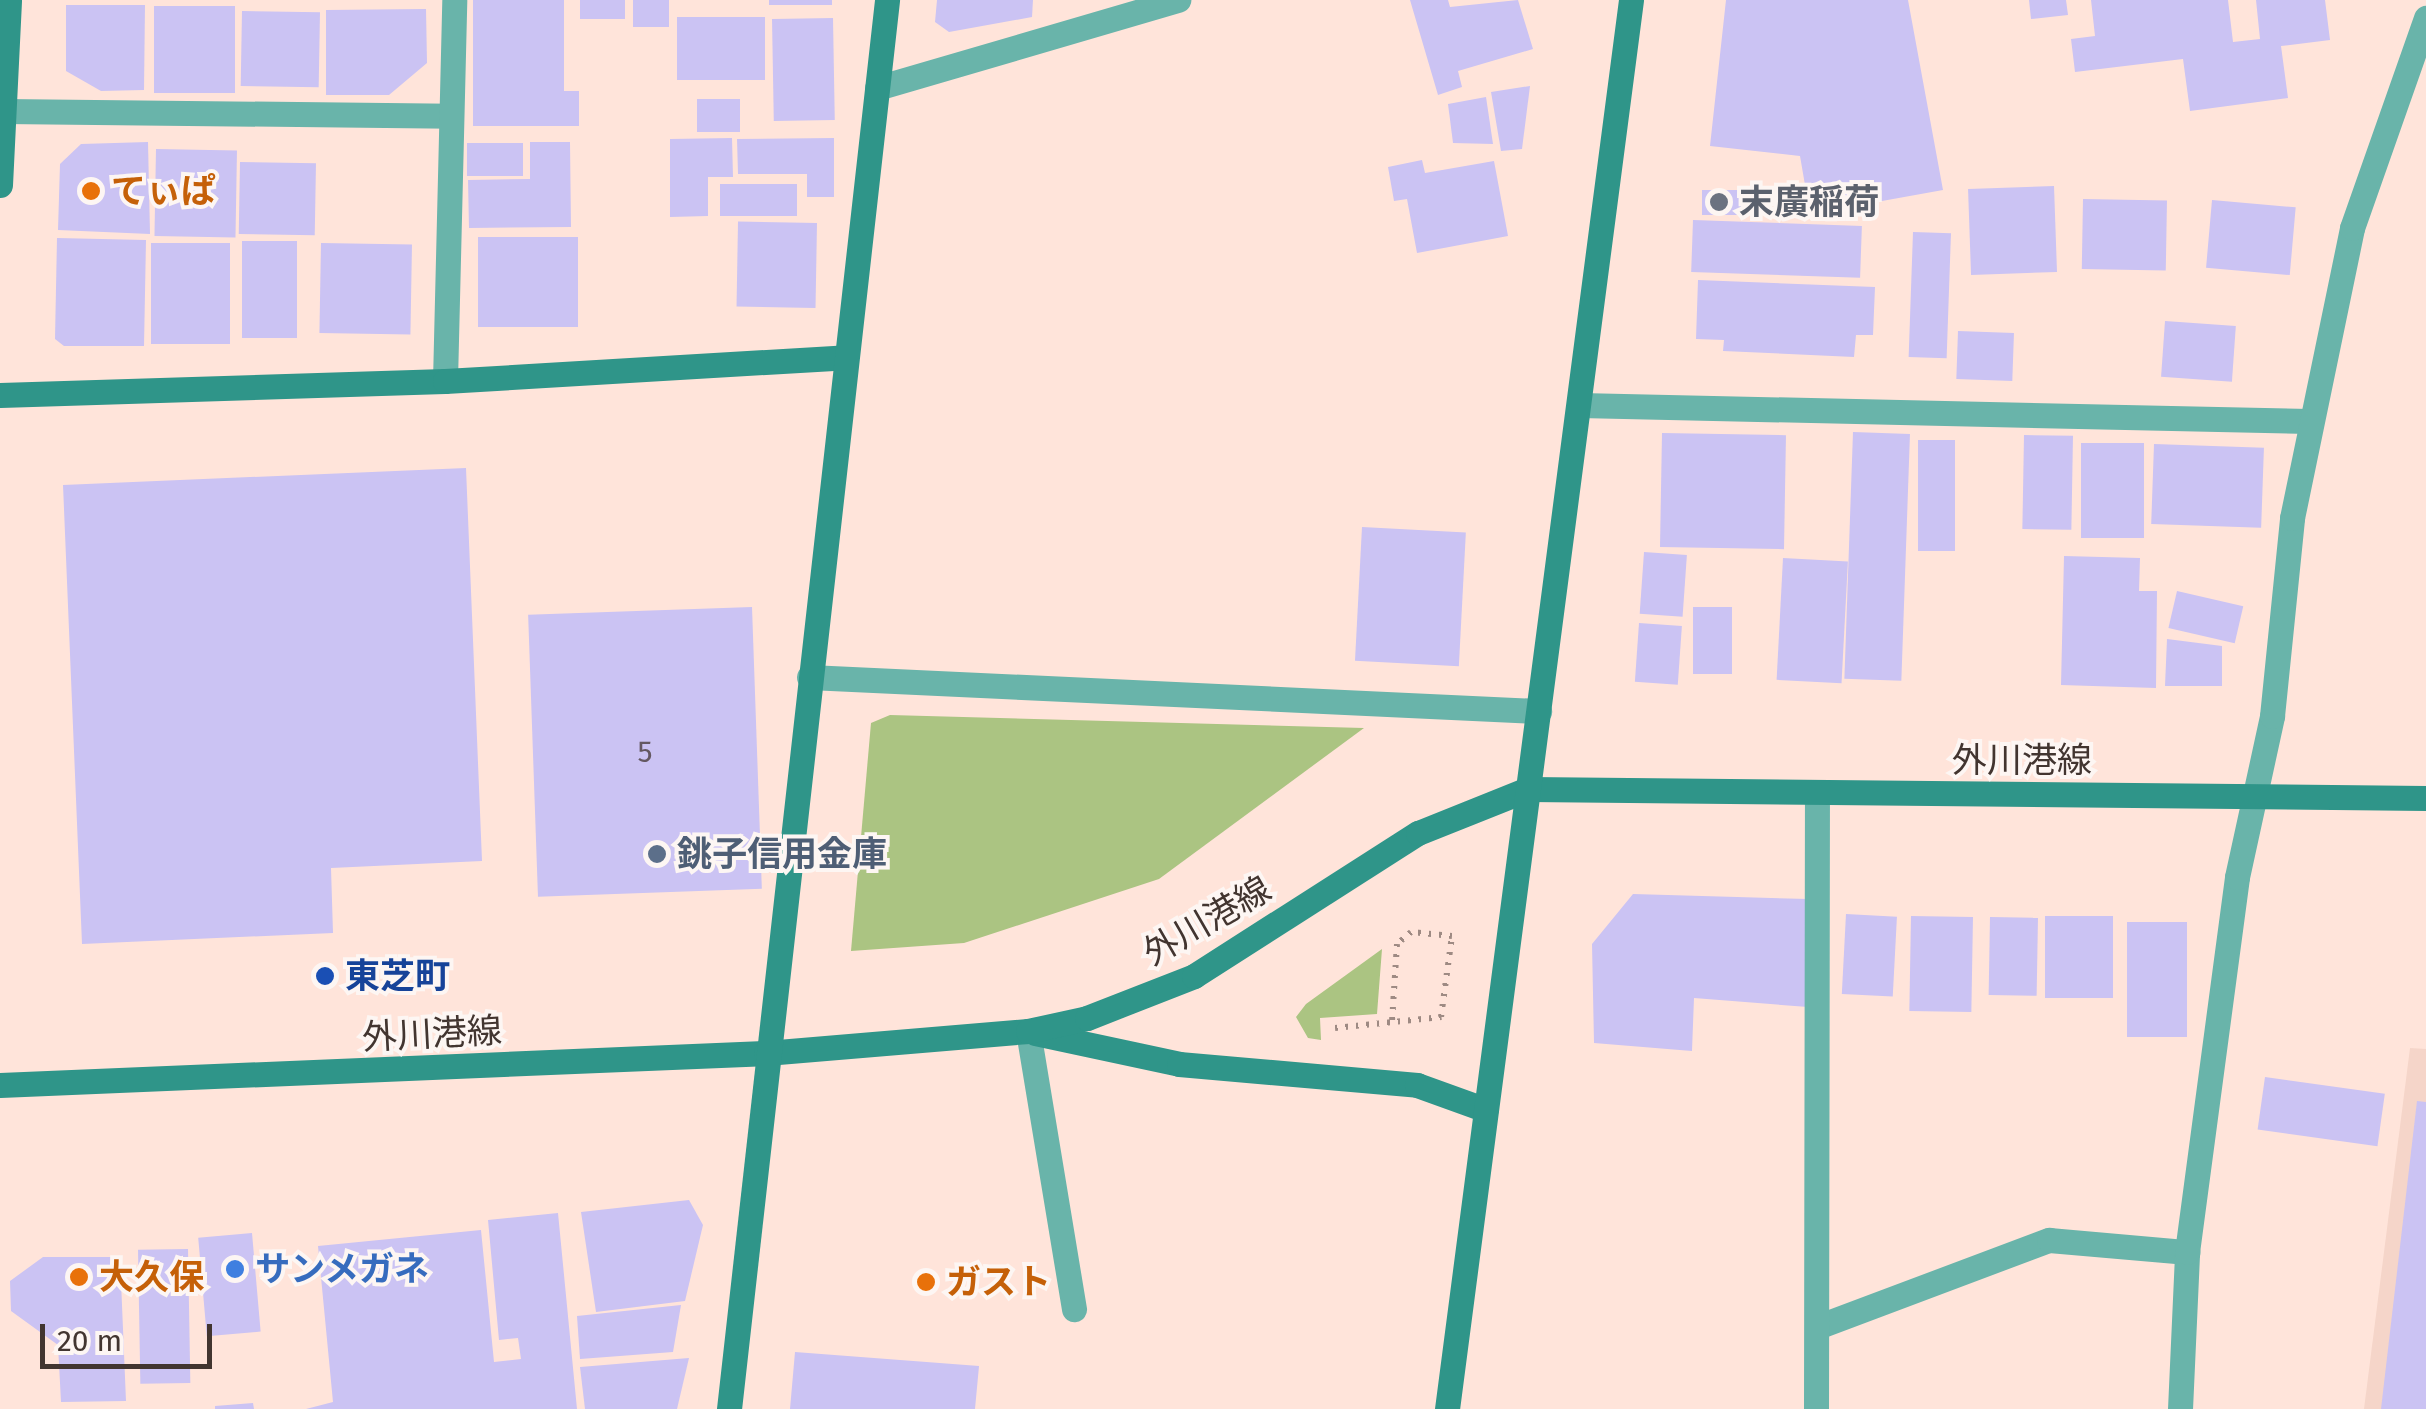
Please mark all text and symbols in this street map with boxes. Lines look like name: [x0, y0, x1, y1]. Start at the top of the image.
place label: てぃぱ: [111, 170, 216, 212]
marker: てぃぱ: [80, 180, 102, 202]
place label: 末廣稲荷: [1739, 181, 1879, 223]
marker: 末廣稲荷: [1708, 191, 1730, 213]
house number: 5: [637, 734, 653, 770]
street label: 外川港線: [1952, 739, 2092, 781]
place label: 銚子信用金庫: [677, 833, 887, 875]
marker: 銚子信用金庫: [646, 843, 668, 865]
street label: 外川港線: [1136, 868, 1278, 974]
place label: 東芝町: [345, 955, 450, 997]
marker: 東芝町: [314, 965, 336, 987]
street label: 外川港線: [361, 1009, 503, 1059]
place label: サンメガネ: [255, 1248, 430, 1290]
place label: 大久保: [99, 1256, 204, 1298]
marker: サンメガネ: [224, 1258, 246, 1280]
place label: ガスト: [946, 1261, 1051, 1303]
marker: 大久保: [68, 1266, 90, 1288]
marker: ガスト: [915, 1271, 937, 1293]
scale bar: [45, 1304, 218, 1366]
text: 20 m: [57, 1323, 122, 1359]

